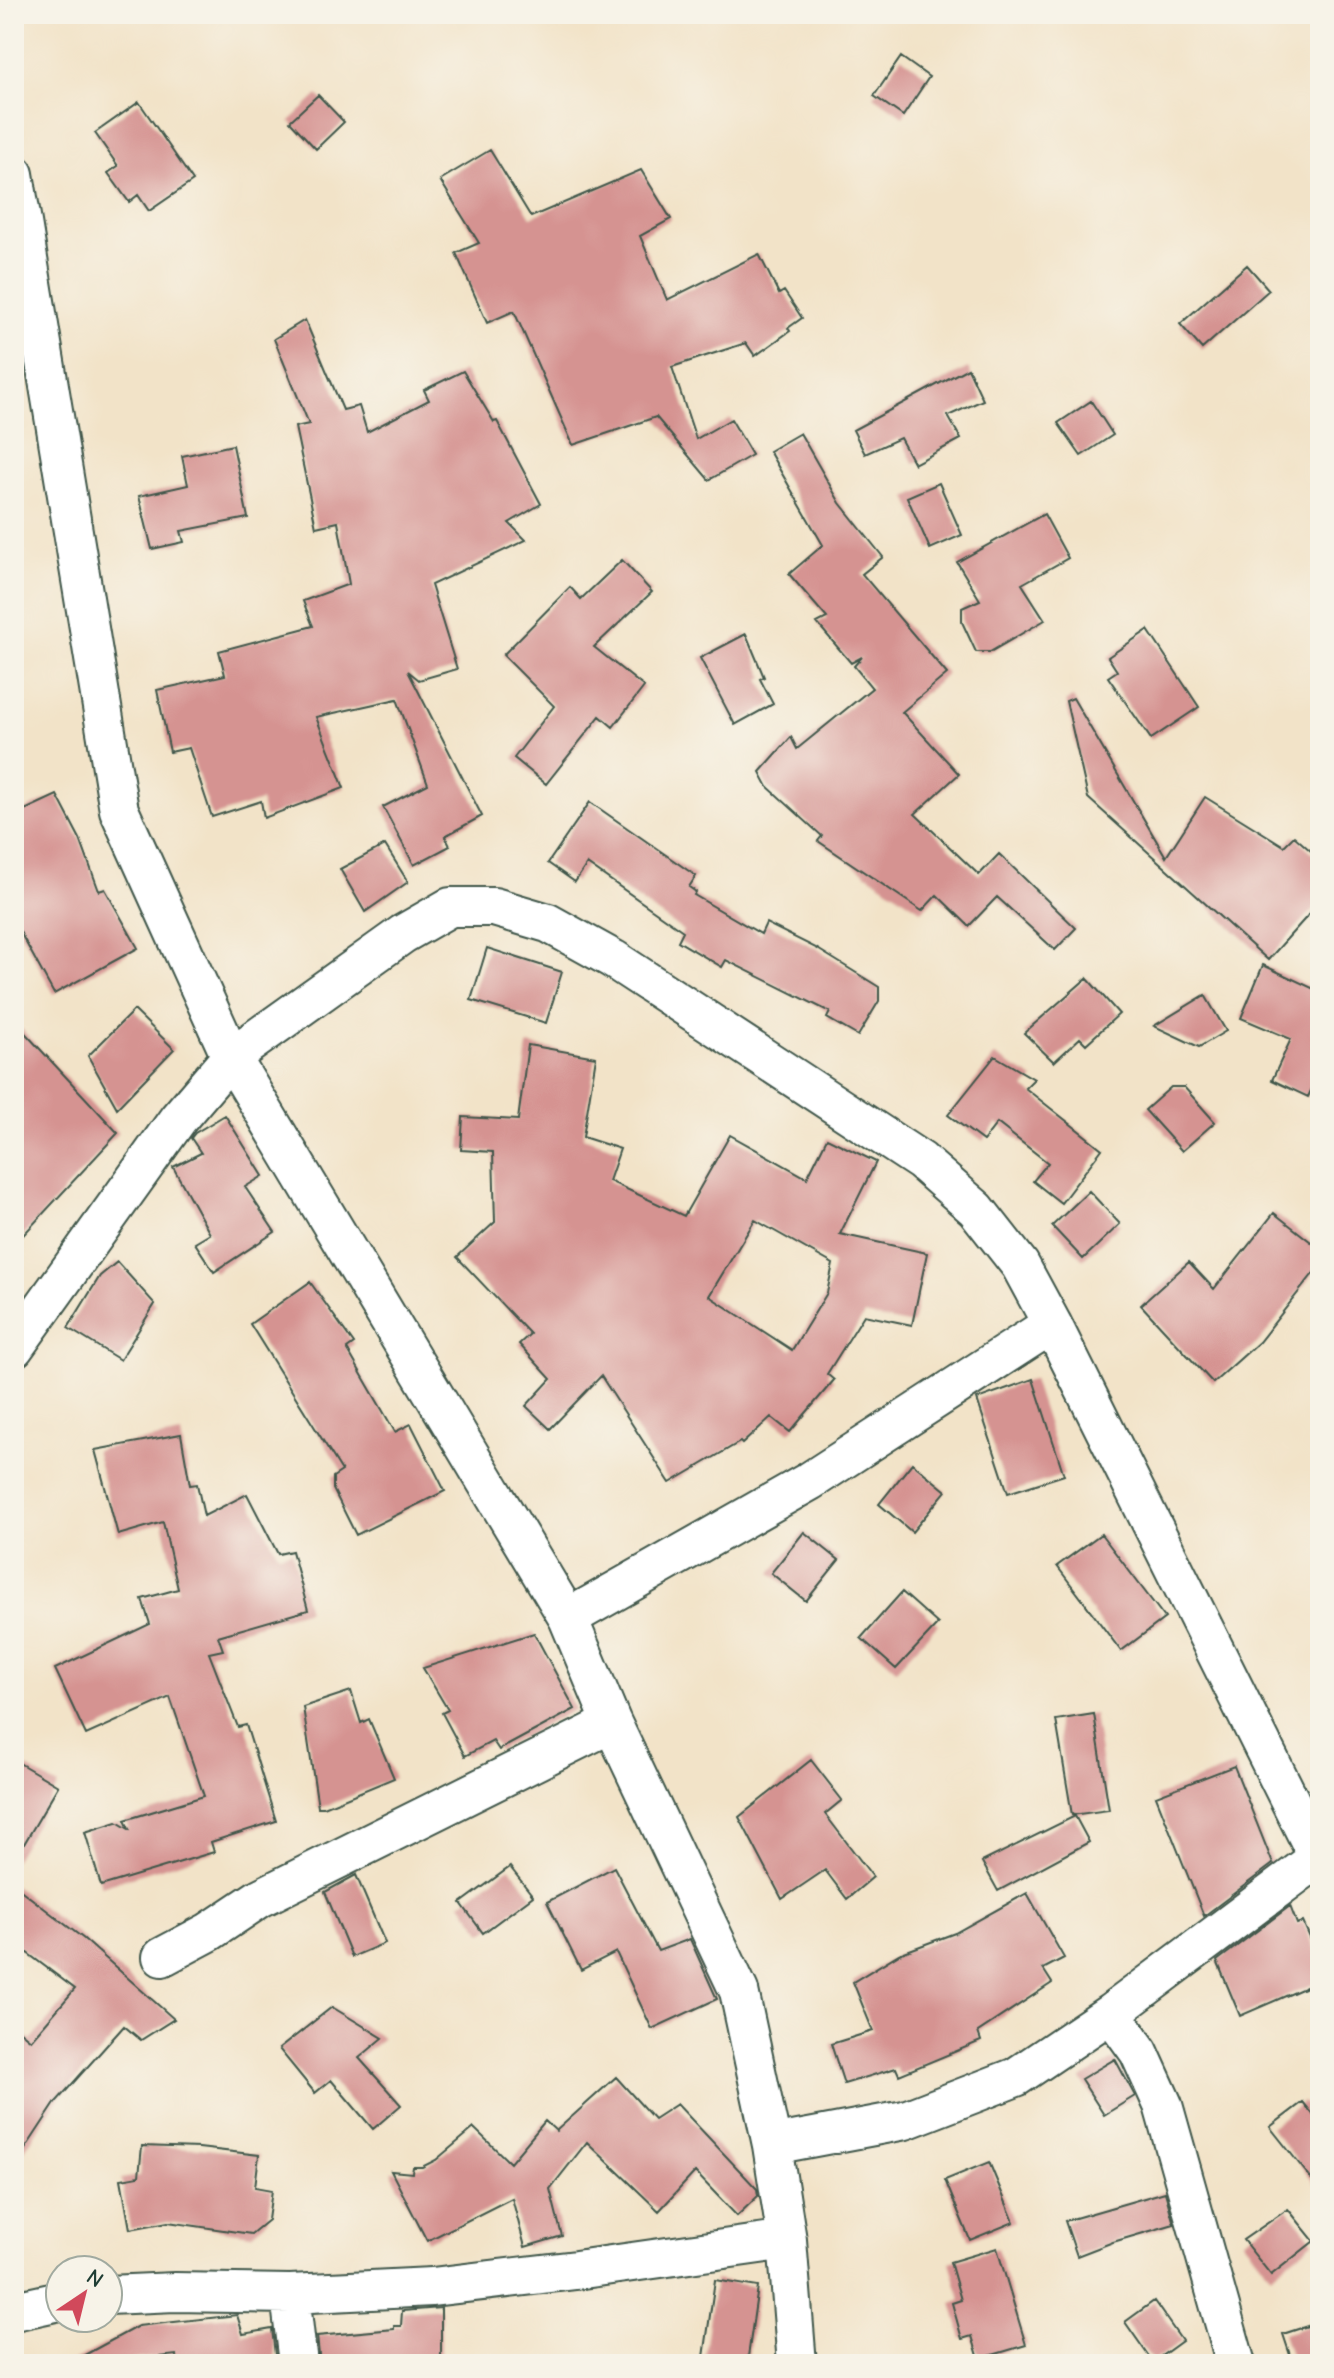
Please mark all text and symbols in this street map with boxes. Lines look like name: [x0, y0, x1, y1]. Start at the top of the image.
north arrow: [44, 2254, 124, 2334]
text: N: [82, 2264, 108, 2293]

